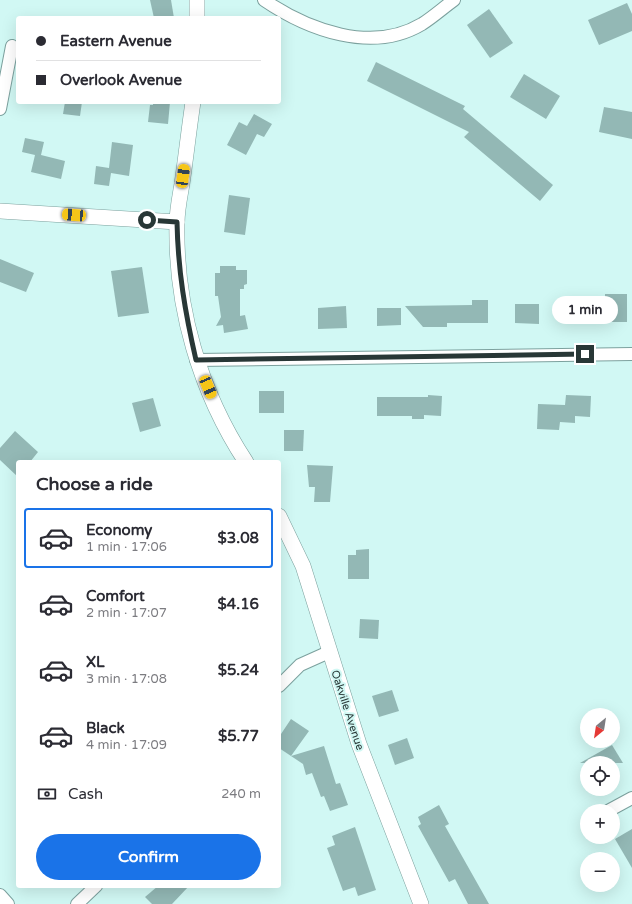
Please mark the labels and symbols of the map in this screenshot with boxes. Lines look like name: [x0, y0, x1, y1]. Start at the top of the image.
car: [175, 163, 191, 189]
car: [62, 208, 86, 222]
route start: [138, 211, 156, 229]
callout: 1 min: [552, 296, 618, 324]
route end: [576, 345, 594, 363]
car: [198, 374, 218, 400]
street label: Oakville Avenue: [328, 668, 367, 752]
north arrow: [580, 708, 620, 748]

